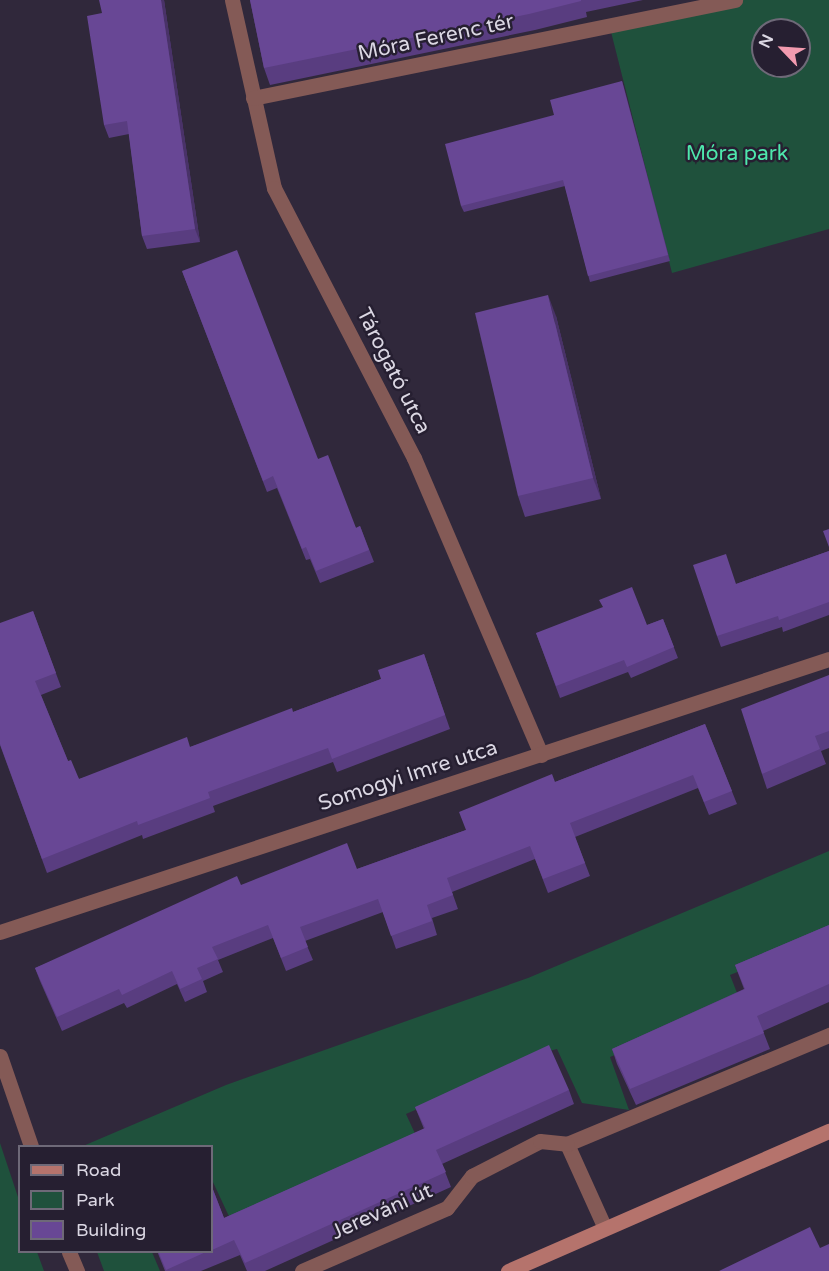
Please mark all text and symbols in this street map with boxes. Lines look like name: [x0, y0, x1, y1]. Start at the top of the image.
street label: Móra Ferenc tér: [356, 9, 516, 67]
north arrow: [751, 18, 811, 78]
text: N: [755, 31, 778, 51]
park label: Móra park: [686, 141, 788, 167]
street label: Tárogató utca: [350, 304, 436, 438]
street label: Somogyi Imre utca: [315, 735, 501, 817]
legend: [18, 1145, 213, 1253]
text: Road: [76, 1159, 121, 1181]
street label: Jereváni út: [327, 1178, 437, 1246]
text: Park: [76, 1189, 114, 1211]
text: Building: [76, 1219, 146, 1241]

